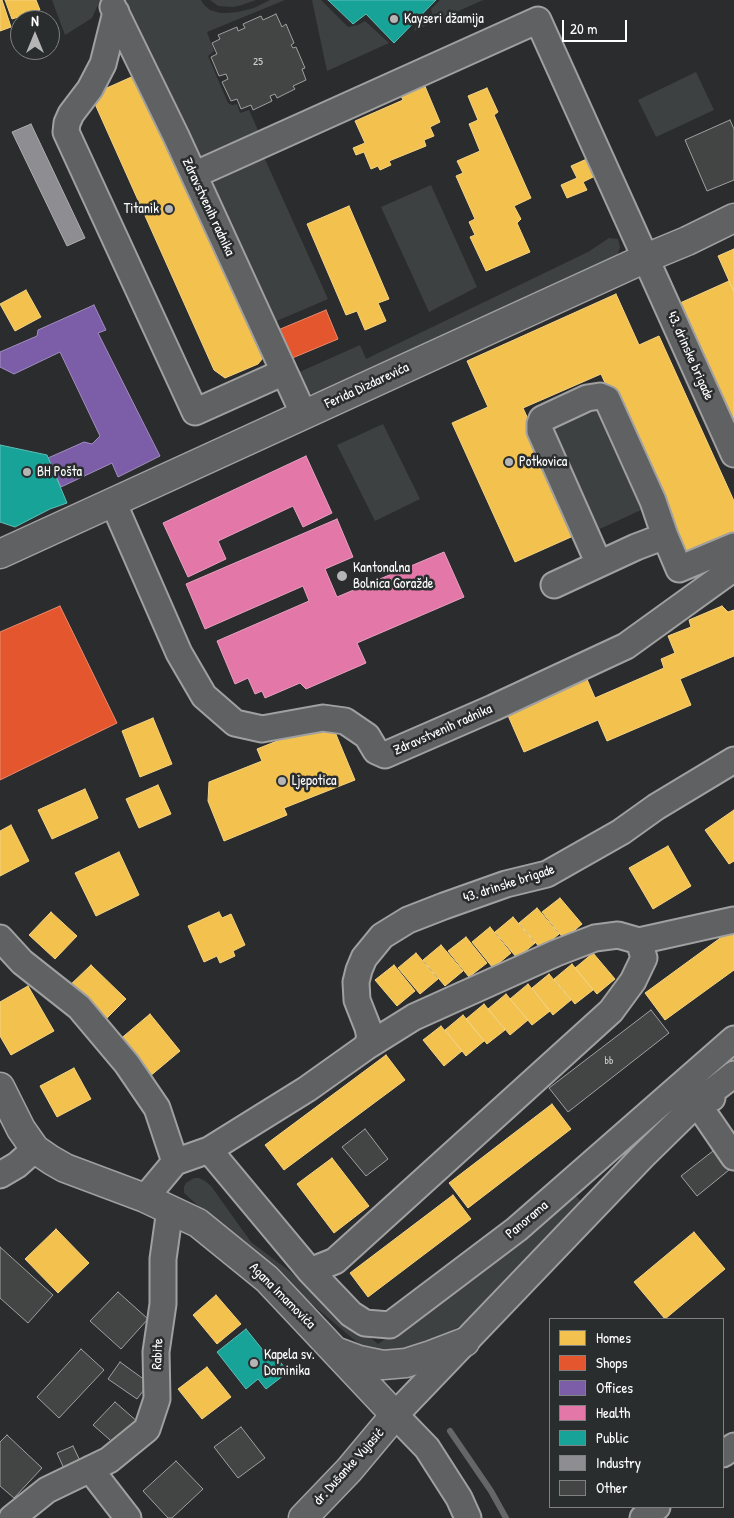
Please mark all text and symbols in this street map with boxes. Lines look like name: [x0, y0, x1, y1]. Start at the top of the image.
north arrow: [10, 10, 60, 60]
scale bar: [564, 10, 629, 42]
text: N: [31, 11, 39, 30]
place label: Kayseri džamija: [404, 11, 484, 27]
marker: Kayseri džamija: [388, 13, 400, 25]
text: 20 m: [570, 18, 597, 39]
house number: 25: [253, 55, 263, 69]
street label: Zdravstvenih radnika: [178, 155, 238, 259]
place label: Titanik: [124, 201, 159, 217]
marker: Titanik: [163, 203, 175, 215]
street label: 43. drinske brigade: [663, 309, 717, 403]
street label: Ferida Dizdarevića: [322, 359, 412, 413]
place label: Potkovica: [519, 454, 567, 470]
marker: Potkovica: [503, 456, 515, 468]
place label: BH Pošta: [37, 464, 82, 480]
marker: BH Pošta: [21, 466, 33, 478]
place label: Kantonalna Bolnica Goražde: [353, 560, 433, 592]
marker: Kantonalna Bolnica Goražde: [335, 569, 349, 583]
street label: Zdravstvenih radnika: [391, 701, 495, 759]
place label: Ljepotica: [292, 773, 337, 789]
marker: Ljepotica: [276, 775, 288, 787]
street label: 43. drinske brigade: [461, 861, 557, 907]
house number: bb: [604, 1054, 614, 1068]
street label: Panorama: [502, 1197, 552, 1243]
street label: Agana Imamovića: [245, 1259, 319, 1333]
legend: [549, 1318, 724, 1508]
text: Homes: [596, 1327, 631, 1348]
street label: Rabite: [149, 1338, 167, 1370]
place label: Kapela sv. Dominika: [264, 1347, 315, 1380]
text: Shops: [596, 1352, 627, 1373]
marker: Kapela sv. Dominika: [248, 1357, 260, 1369]
text: Offices: [596, 1377, 633, 1398]
text: Health: [596, 1402, 630, 1423]
street label: dr. Dušanke Vujasić: [310, 1425, 388, 1509]
text: Public: [596, 1427, 629, 1448]
text: Industry: [596, 1452, 641, 1473]
text: Other: [596, 1477, 628, 1498]

